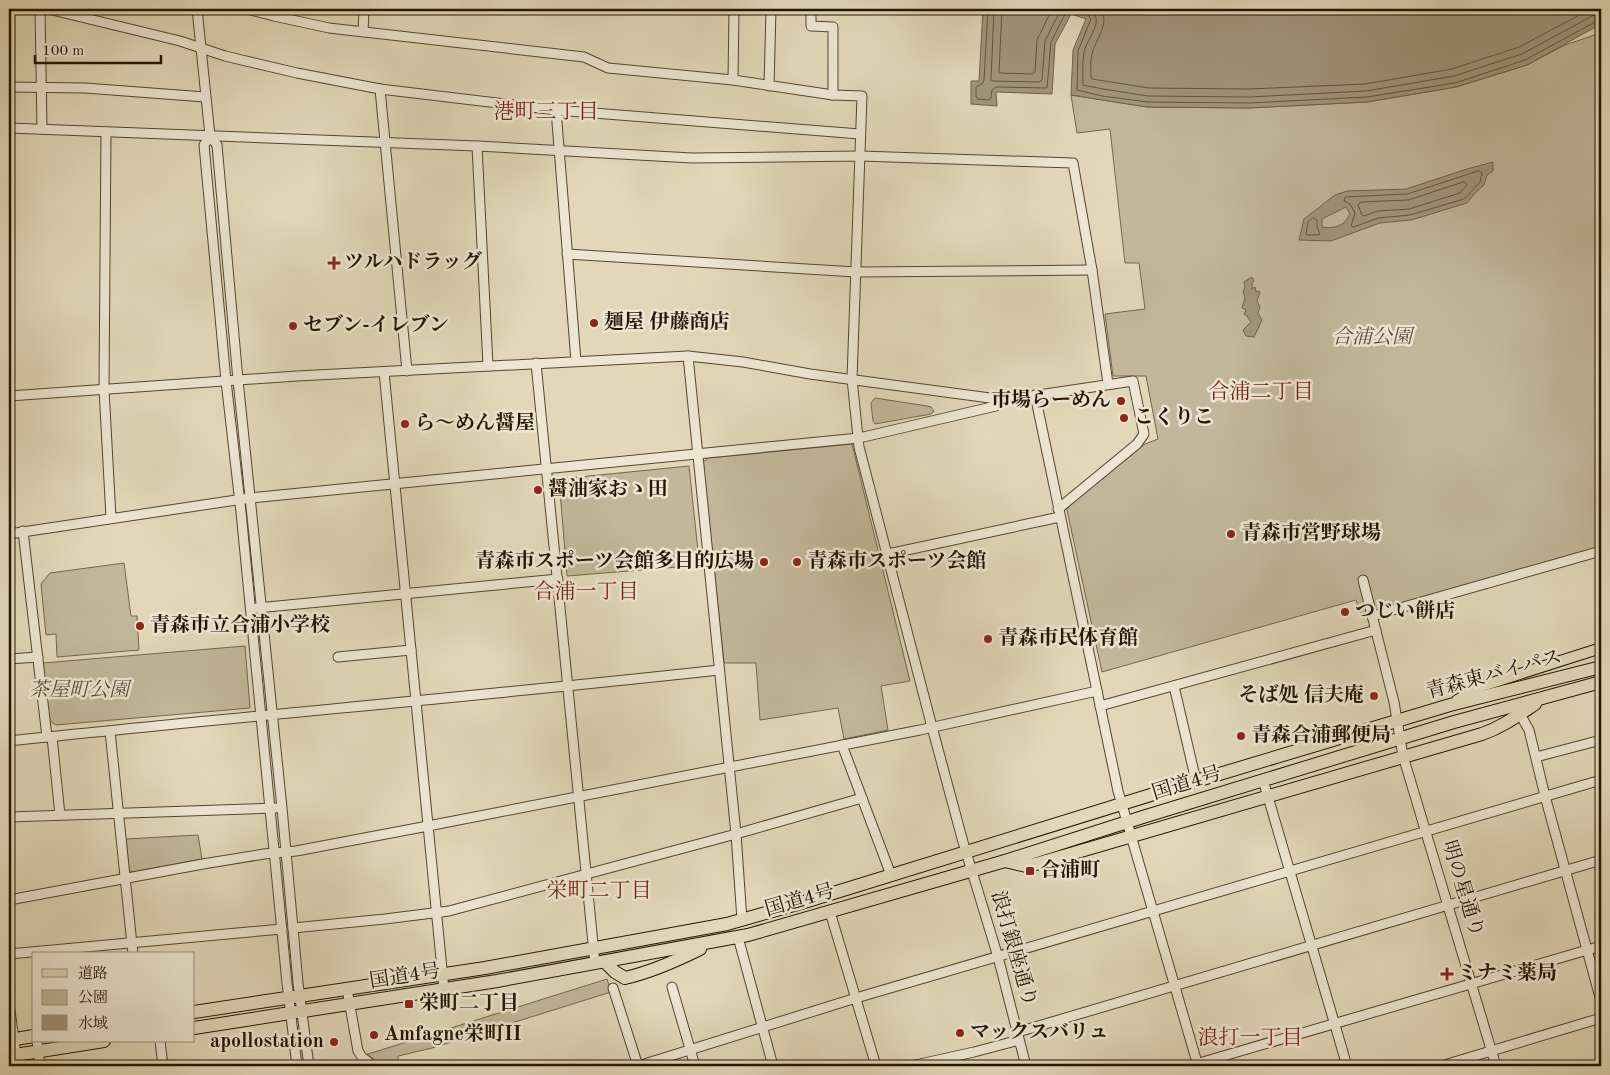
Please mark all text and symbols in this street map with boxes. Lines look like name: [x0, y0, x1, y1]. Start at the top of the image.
scale bar: [35, 32, 161, 64]
text: 100 m: [42, 44, 84, 59]
district label: 港町三丁目: [494, 100, 599, 123]
place label: ツルハドラッグ: [344, 251, 482, 273]
marker: ツルハドラッグ: [328, 257, 340, 269]
place label: 麺屋 伊藤商店: [604, 311, 730, 333]
place label: セブン-イレブン: [303, 314, 449, 336]
marker: 麺屋 伊藤商店: [588, 317, 600, 329]
marker: セブン-イレブン: [287, 320, 299, 332]
park label: 合浦公園: [1332, 326, 1415, 348]
district label: 合浦二丁目: [1209, 380, 1314, 403]
place label: 市場らーめん: [991, 389, 1111, 411]
marker: 市場らーめん: [1115, 395, 1127, 407]
place label: こくりこ: [1134, 406, 1214, 428]
place label: ら～めん醤屋: [415, 411, 535, 434]
marker: こくりこ: [1118, 412, 1130, 424]
marker: ら～めん醤屋: [399, 418, 411, 430]
place label: 醤油家おゝ田: [548, 477, 668, 500]
marker: 醤油家おゝ田: [532, 484, 544, 496]
place label: 青森市営野球場: [1241, 521, 1381, 544]
marker: 青森市営野球場: [1225, 528, 1237, 540]
place label: 青森市スポーツ会館多目的広場: [475, 549, 754, 572]
place label: 青森市スポーツ会館: [807, 549, 986, 572]
marker: 青森市スポーツ会館多目的広場: [758, 556, 770, 568]
marker: 青森市スポーツ会館: [791, 556, 803, 568]
district label: 合浦一丁目: [534, 580, 639, 603]
place label: つじい餅店: [1355, 600, 1455, 622]
marker: つじい餅店: [1339, 606, 1351, 618]
place label: 青森市立合浦小学校: [150, 613, 330, 636]
marker: 青森市立合浦小学校: [134, 620, 146, 632]
place label: 青森市民体育館: [998, 626, 1138, 649]
marker: 青森市民体育館: [982, 633, 994, 645]
street label: 青森東バイパス: [1423, 645, 1564, 703]
park label: 茶屋町公園: [29, 679, 132, 701]
place label: そば処 信夫庵: [1238, 683, 1364, 706]
marker: そば処 信夫庵: [1368, 690, 1380, 702]
place label: 青森合浦郵便局: [1251, 723, 1391, 746]
marker: 青森合浦郵便局: [1235, 730, 1247, 742]
street label: 国道4号: [1149, 762, 1224, 804]
street label: 明の星通り: [1438, 838, 1488, 940]
place label: 合浦町: [1040, 858, 1101, 881]
marker: 合浦町: [1024, 865, 1036, 877]
district label: 栄町二丁目: [547, 879, 652, 902]
street label: 国道4号: [762, 880, 837, 920]
street label: 浪打銀座通り: [987, 888, 1041, 1009]
legend: [32, 952, 195, 1042]
street label: 国道4号: [368, 960, 442, 992]
place label: ミナミ薬局: [1457, 962, 1557, 984]
text: 道路: [78, 965, 108, 982]
marker: ミナミ薬局: [1441, 968, 1453, 980]
text: 公園: [78, 989, 108, 1006]
place label: 栄町二丁目: [419, 992, 519, 1014]
marker: 栄町二丁目: [403, 998, 415, 1010]
text: 水域: [78, 1015, 108, 1032]
place label: マックスバリュ: [970, 1021, 1108, 1043]
place label: Amfagne栄町II: [384, 1023, 521, 1045]
district label: 浪打一丁目: [1198, 1026, 1303, 1049]
marker: マックスバリュ: [954, 1027, 966, 1039]
marker: Amfagne栄町II: [368, 1029, 380, 1041]
place label: apollostation: [210, 1032, 324, 1052]
marker: apollostation: [328, 1036, 340, 1048]

